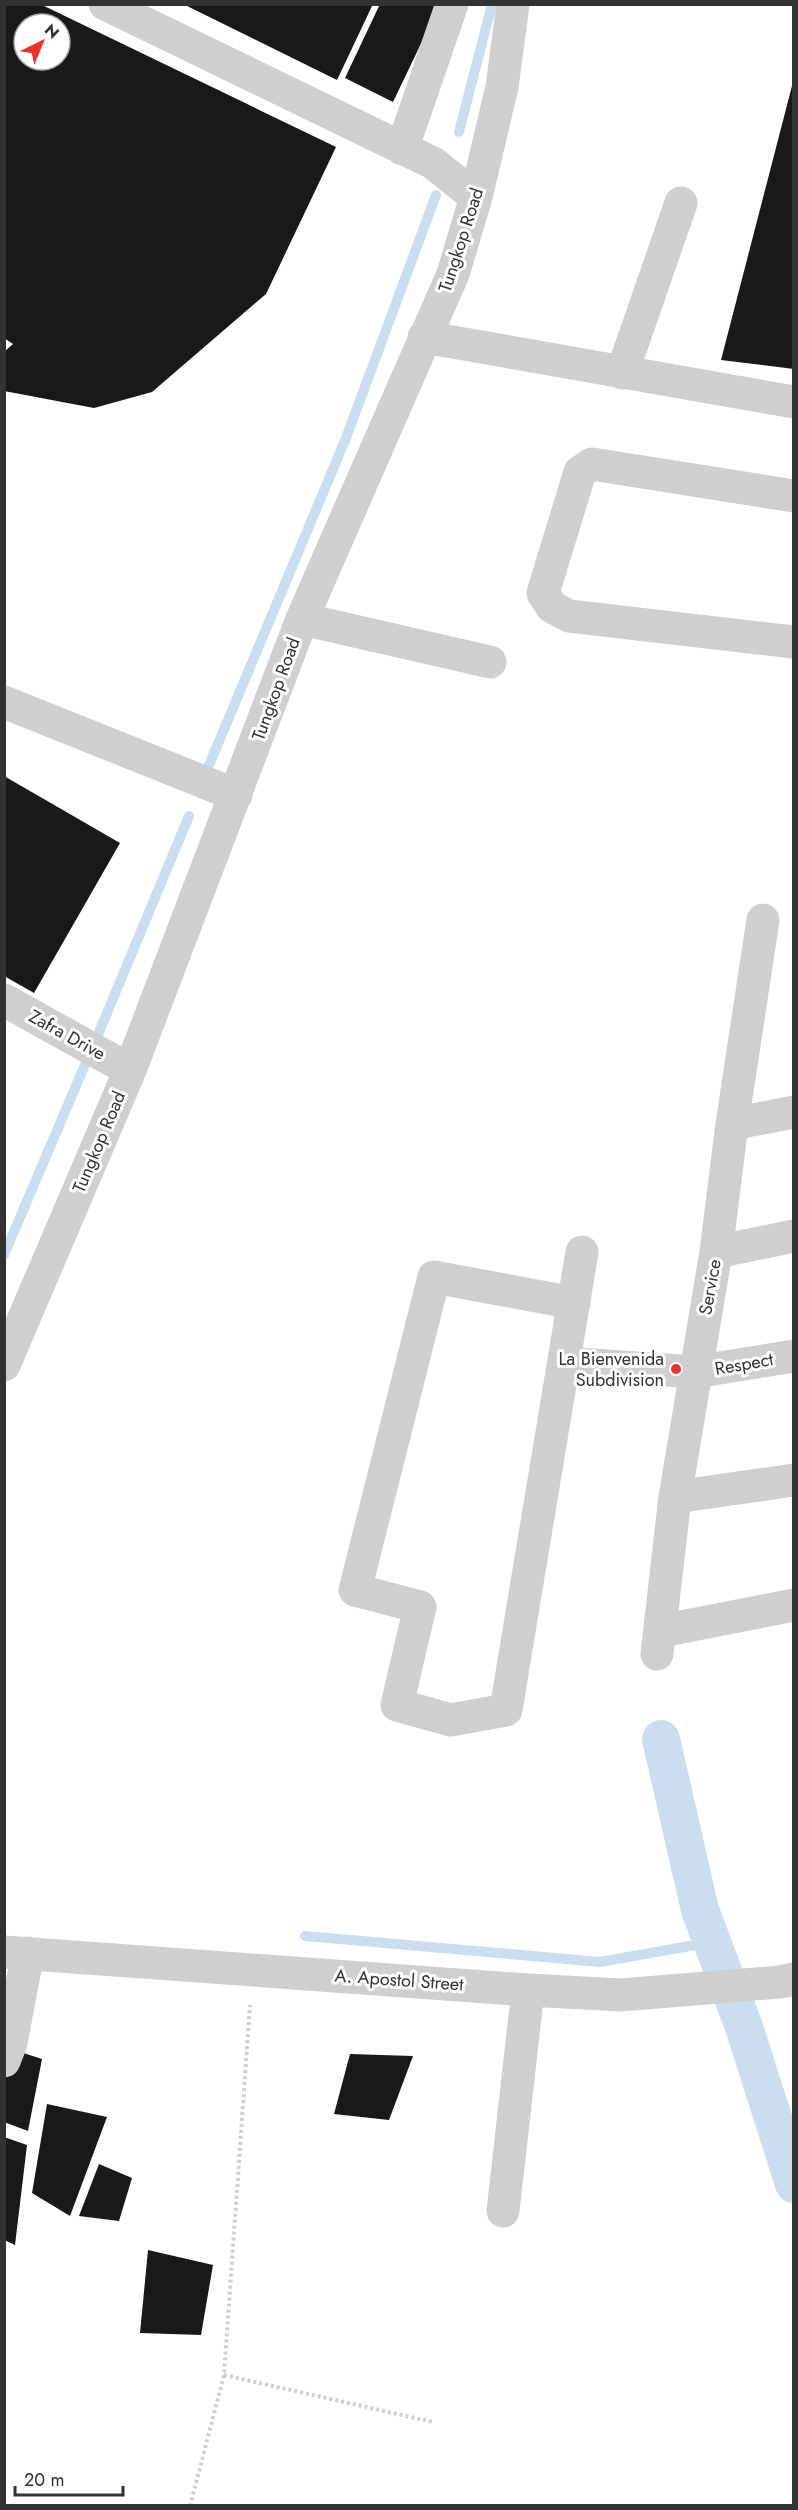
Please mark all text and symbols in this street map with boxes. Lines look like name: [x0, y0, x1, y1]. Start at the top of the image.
north arrow: [12, 12, 72, 72]
text: N: [39, 19, 64, 44]
street label: Tungkop Road: [432, 185, 490, 295]
street label: Tungkop Road: [245, 634, 307, 744]
street label: Zafra Drive: [24, 1003, 110, 1067]
street label: Tungkop Road: [66, 1087, 132, 1197]
street label: Service: [692, 1257, 728, 1317]
place label: La Bienvenida Subdivision: [559, 1346, 664, 1393]
street label: Respect: [713, 1346, 776, 1382]
marker: La Bienvenida Subdivision: [669, 1362, 683, 1376]
street label: A. Apostol Street: [334, 1963, 465, 1998]
scale bar: [15, 2459, 123, 2497]
text: 20 m: [24, 2467, 64, 2493]

